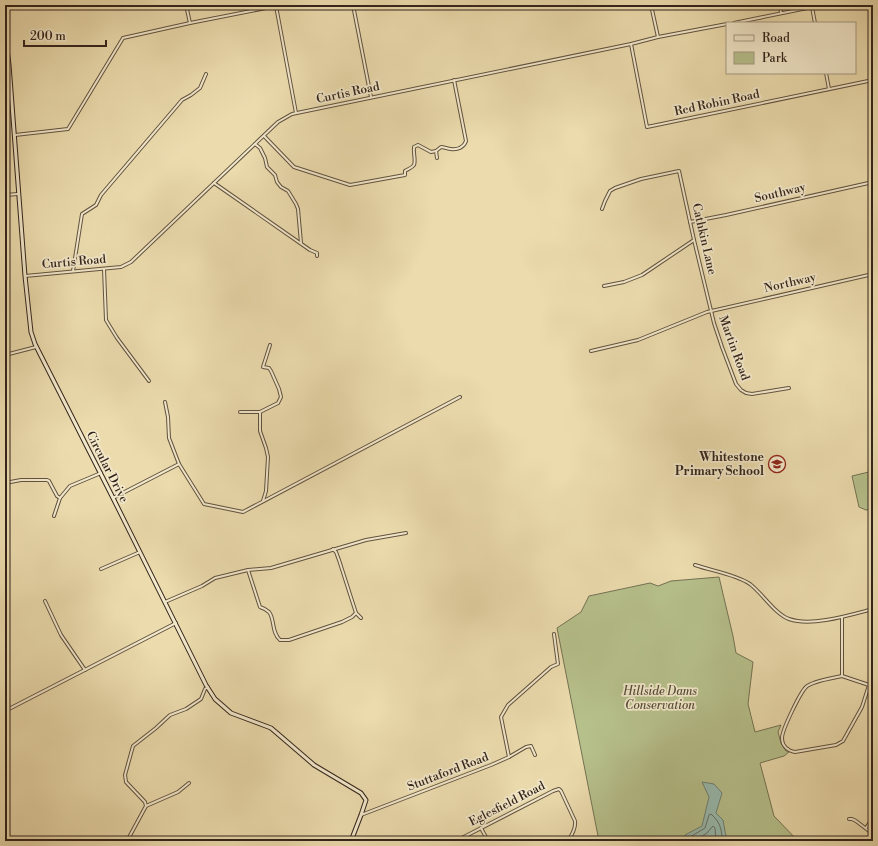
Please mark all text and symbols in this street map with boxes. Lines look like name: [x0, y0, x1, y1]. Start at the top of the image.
scale bar: [24, 22, 106, 48]
legend: [726, 22, 856, 74]
text: 200 m: [30, 29, 66, 44]
text: Road: [762, 31, 790, 46]
text: Park: [762, 51, 788, 66]
street label: Curtis Road: [315, 79, 381, 107]
street label: Red Robin Road: [673, 87, 761, 119]
street label: Southway: [753, 180, 807, 206]
street label: Cathkin Lane: [688, 202, 720, 276]
street label: Curtis Road: [41, 252, 107, 272]
street label: Northway: [763, 270, 818, 296]
street label: Martin Road: [715, 314, 753, 383]
street label: Circular Drive: [83, 429, 131, 505]
place label: Whitestone Primary School: [675, 450, 765, 479]
school or university icon: Whitestone Primary School: [767, 454, 787, 474]
park label: Hillside Dams Conservation: [622, 684, 698, 713]
street label: Stuttaford Road: [405, 750, 491, 794]
street label: Eglesfield Road: [466, 778, 548, 830]

